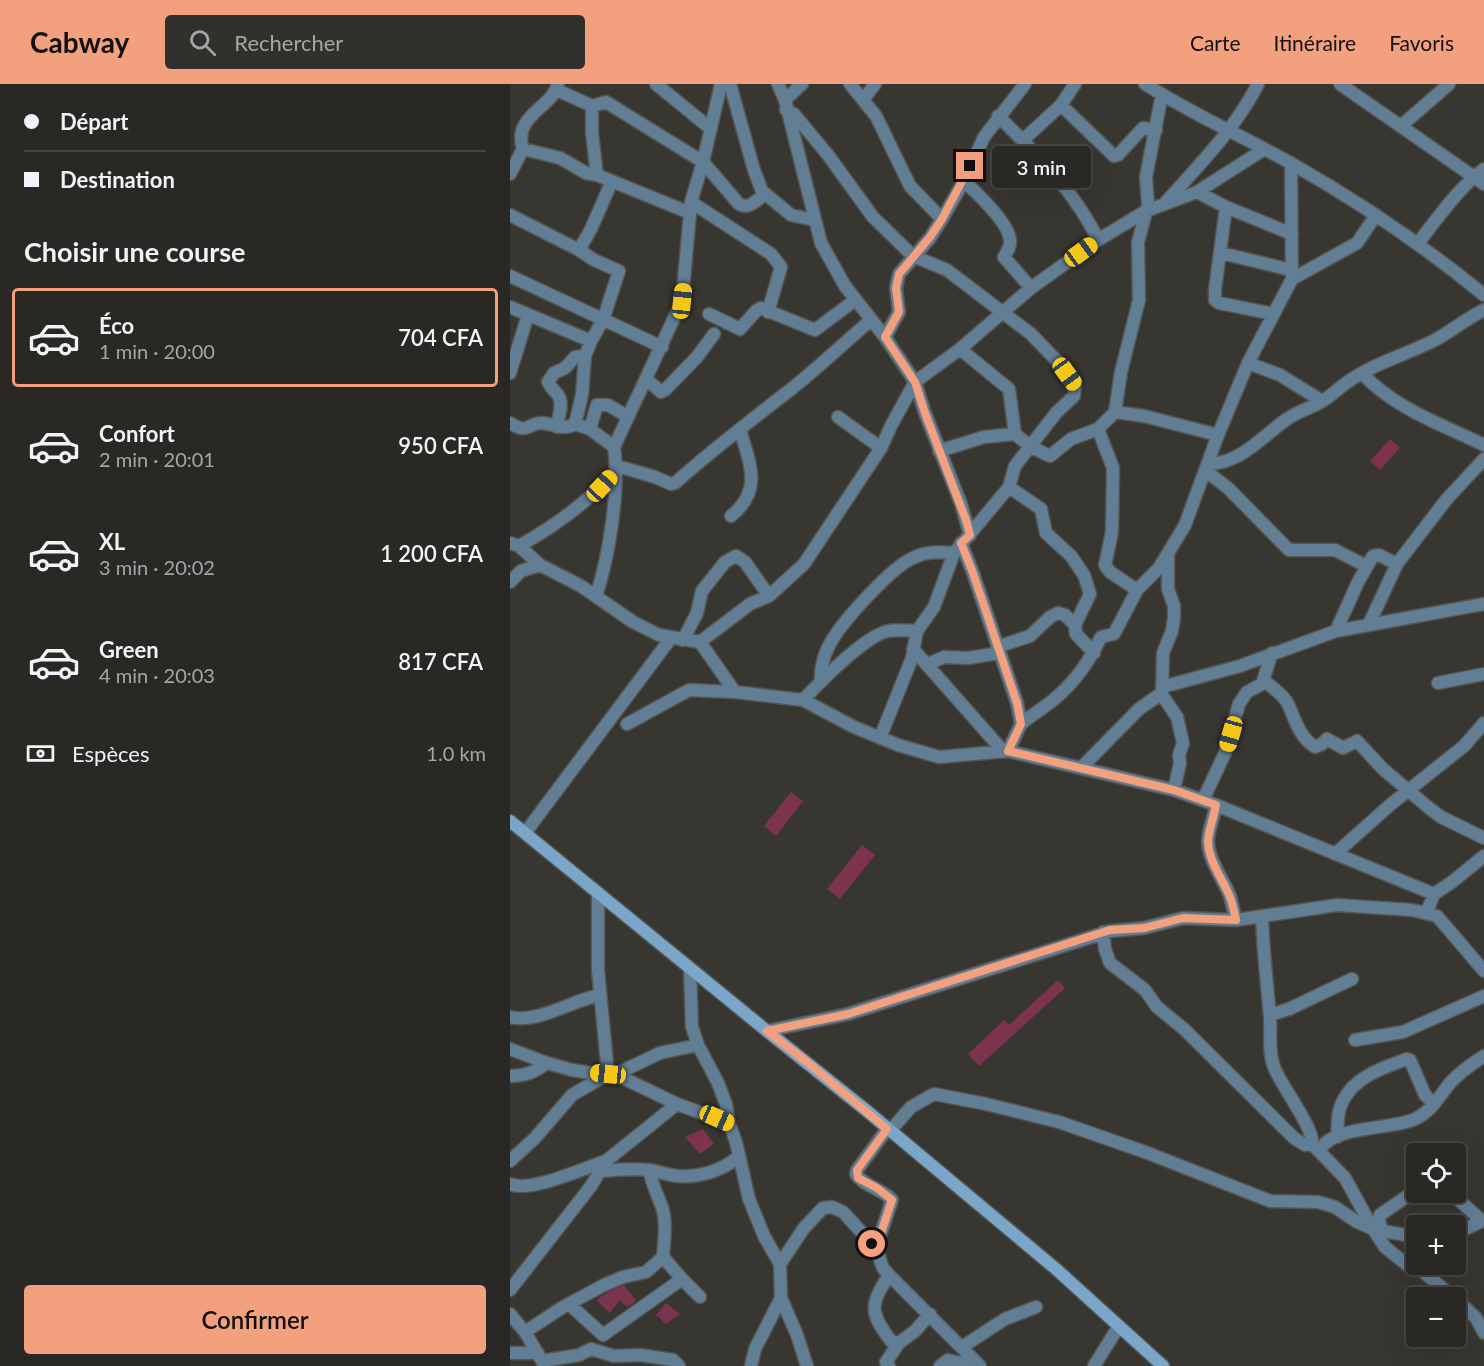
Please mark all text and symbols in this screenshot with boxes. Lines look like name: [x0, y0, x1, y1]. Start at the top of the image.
search box: [165, 15, 585, 69]
text: Cabway: [30, 25, 129, 59]
icon: search: [186, 26, 219, 59]
text: Rechercher: [234, 29, 343, 56]
text: Carte: [1190, 30, 1241, 55]
text: Itinéraire: [1274, 30, 1356, 55]
text: Favoris: [1389, 30, 1454, 55]
text: Départ: [60, 108, 128, 135]
callout: 3 min: [991, 145, 1090, 187]
route end: [956, 152, 983, 179]
text: 3 min: [1017, 155, 1066, 179]
text: Destination: [60, 166, 175, 193]
car: [1061, 234, 1101, 270]
text: Choisir une course: [24, 235, 246, 268]
car: [671, 282, 693, 320]
icon: car: [27, 311, 81, 365]
text: Éco: [99, 312, 134, 339]
text: 704 CFA: [398, 324, 483, 351]
text: 1 min · 20:00: [99, 339, 215, 363]
car: [1049, 354, 1085, 394]
icon: car: [27, 419, 81, 473]
text: Confort: [99, 420, 175, 447]
text: 950 CFA: [398, 432, 483, 459]
text: 2 min · 20:01: [99, 447, 215, 471]
car: [583, 467, 621, 505]
icon: car: [27, 527, 81, 581]
text: XL: [99, 528, 125, 555]
text: 1 200 CFA: [380, 540, 483, 567]
text: 3 min · 20:02: [99, 555, 215, 579]
icon: car: [27, 635, 81, 689]
text: Green: [99, 636, 159, 663]
text: 817 CFA: [398, 648, 483, 675]
text: 4 min · 20:03: [99, 663, 215, 687]
car: [1217, 714, 1245, 754]
icon: cash: [24, 737, 57, 770]
text: Espèces: [72, 740, 149, 767]
text: 1.0 km: [426, 741, 486, 765]
car: [589, 1063, 627, 1085]
car: [697, 1102, 737, 1134]
map controls: [1406, 1143, 1466, 1347]
button: locate: [1406, 1143, 1466, 1203]
button: +: [1406, 1215, 1466, 1275]
route start: [858, 1230, 885, 1257]
button: Confirmer: [24, 1285, 486, 1354]
button: −: [1406, 1287, 1466, 1347]

